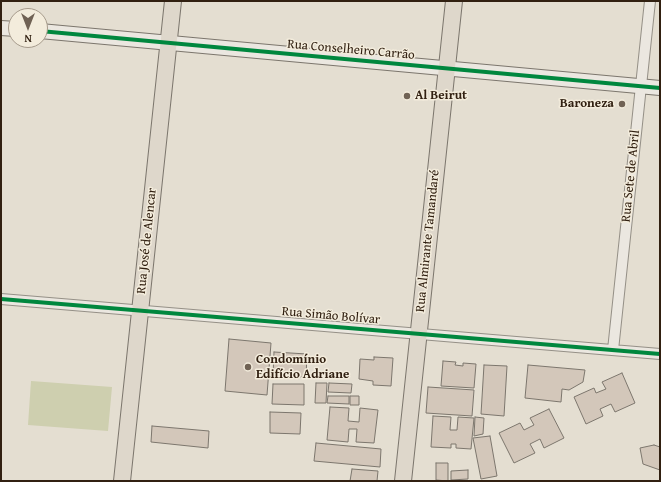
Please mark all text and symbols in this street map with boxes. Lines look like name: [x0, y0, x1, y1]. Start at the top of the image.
north arrow: [8, 8, 48, 48]
text: N: [24, 31, 32, 47]
street label: Rua Conselheiro Carrão: [287, 37, 415, 63]
place label: Al Beirut: [415, 88, 467, 104]
marker: Al Beirut: [402, 91, 412, 101]
place label: Baroneza: [560, 96, 614, 112]
marker: Baroneza: [617, 99, 627, 109]
street label: Rua Sete de Abril: [618, 129, 644, 223]
street label: Rua Almirante Tamandaré: [413, 169, 443, 313]
street label: Rua José de Alencar: [134, 187, 160, 295]
street label: Rua Simão Bolívar: [281, 304, 381, 328]
place label: Condomínio Edifício Adriane: [256, 352, 349, 383]
marker: Condomínio Edifício Adriane: [243, 362, 253, 372]

